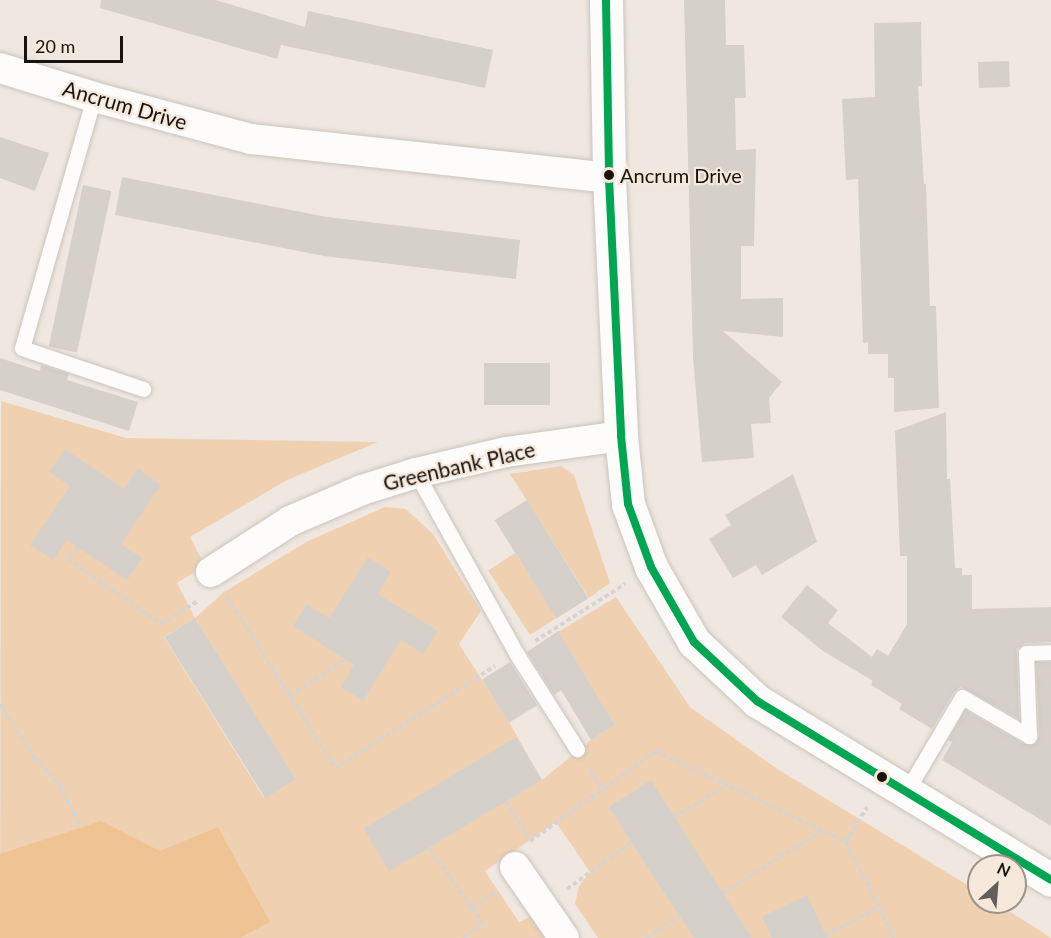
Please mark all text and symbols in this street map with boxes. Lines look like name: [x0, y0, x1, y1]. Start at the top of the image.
scale bar: [27, 24, 126, 62]
text: 20 m: [35, 35, 75, 57]
street label: Ancrum Drive: [60, 75, 190, 135]
place label: Ancrum Drive: [620, 163, 742, 187]
marker: Ancrum Drive: [603, 169, 615, 181]
street label: Greenbank Place: [381, 436, 537, 496]
unlabelled marker: [876, 771, 888, 783]
north arrow: [967, 854, 1027, 914]
text: N: [995, 858, 1014, 880]

